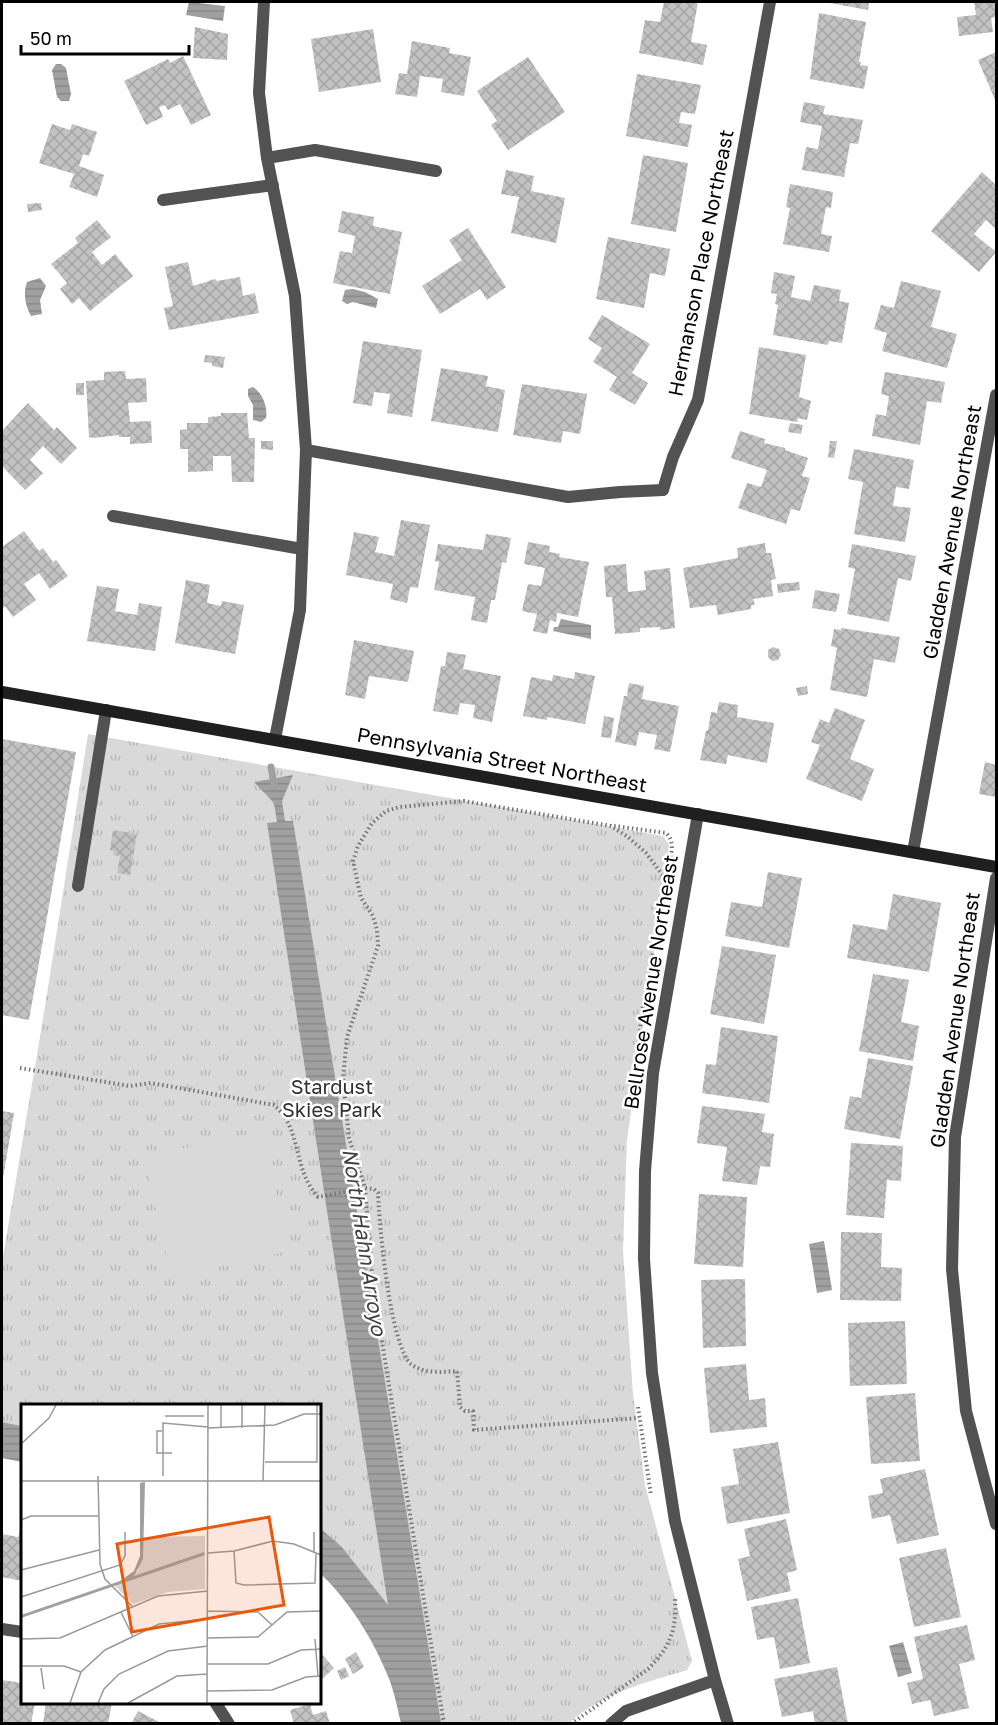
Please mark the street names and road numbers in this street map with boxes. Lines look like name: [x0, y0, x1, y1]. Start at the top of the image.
street label: Hermanson Place Northeast: [662, 127, 738, 398]
street label: Gladden Avenue Northeast: [917, 403, 985, 661]
street label: Pennsylvania Street Northeast: [355, 722, 649, 796]
street label: Bellrose Avenue Northeast: [618, 853, 682, 1111]
street label: Gladden Avenue Northeast: [924, 890, 984, 1149]

